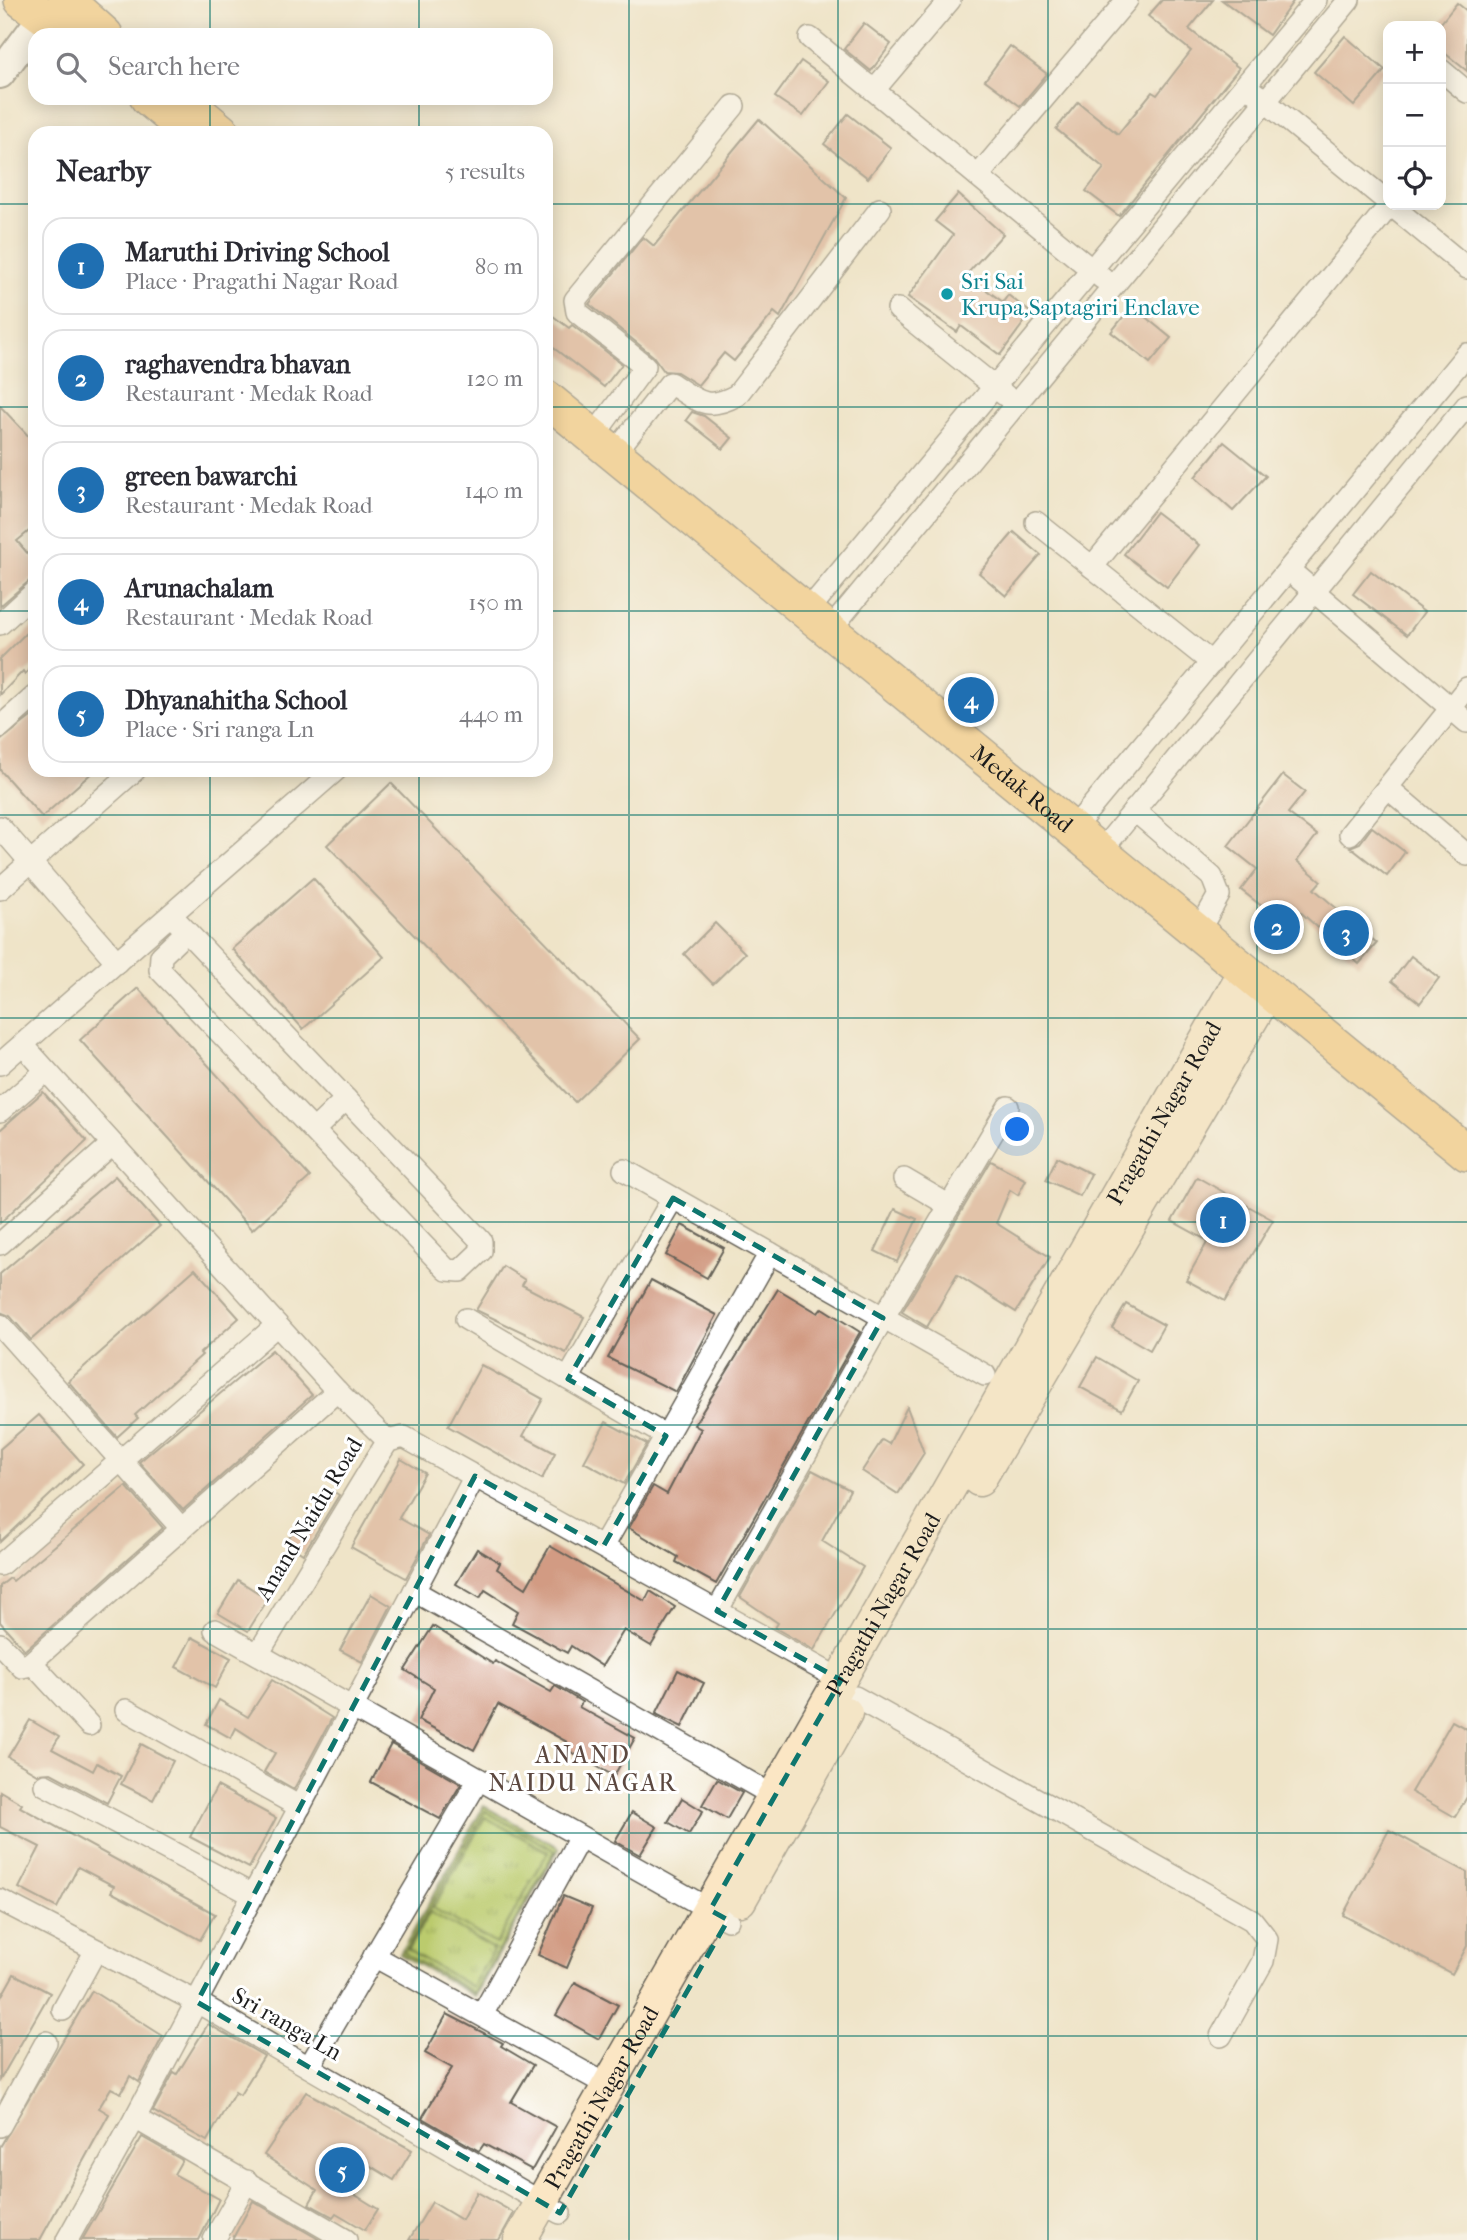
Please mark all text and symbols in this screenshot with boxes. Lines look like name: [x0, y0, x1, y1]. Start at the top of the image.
map controls: [1383, 21, 1446, 210]
button: +: [1383, 21, 1446, 84]
search box: [28, 28, 553, 105]
icon: search: [52, 48, 90, 86]
text: Search here: [108, 51, 240, 82]
button: −: [1383, 84, 1446, 147]
button: locate: [1383, 147, 1446, 210]
text: Nearby: [56, 154, 151, 189]
text: 5 results: [445, 158, 525, 185]
text: Maruthi Driving School: [125, 237, 390, 268]
text: 1: [77, 253, 85, 280]
text: 80 m: [475, 253, 523, 280]
text: Place · Pragathi Nagar Road: [125, 268, 398, 295]
place label: Sri Sai Krupa,Saptagiri Enclave: [961, 268, 1200, 321]
marker: Sri Sai Krupa,Saptagiri Enclave: [939, 286, 955, 302]
text: raghavendra bhavan: [125, 349, 351, 380]
text: 2: [75, 365, 87, 392]
text: 120 m: [466, 365, 523, 392]
text: Restaurant · Medak Road: [125, 380, 373, 407]
text: green bawarchi: [125, 461, 297, 492]
text: 3: [76, 477, 86, 504]
text: 140 m: [464, 477, 523, 504]
text: Restaurant · Medak Road: [125, 492, 373, 519]
text: Arunachalam: [125, 573, 274, 604]
text: 4: [74, 589, 88, 616]
text: 150 m: [468, 589, 523, 616]
text: Restaurant · Medak Road: [125, 604, 373, 631]
pin: 4: [948, 674, 994, 726]
text: Dhyanahitha School: [125, 685, 347, 716]
text: 5: [76, 701, 86, 728]
text: 440 m: [459, 701, 523, 728]
text: Place · Sri ranga Ln: [125, 716, 314, 743]
street label: Medak Road: [966, 739, 1079, 838]
pin: 2: [1254, 901, 1300, 953]
pin: 3: [1323, 907, 1369, 959]
street label: Pragathi Nagar Road: [1101, 1016, 1227, 1209]
your location: [1000, 1112, 1034, 1146]
pin: 1: [1200, 1194, 1246, 1246]
street label: Anand Naidu Road: [249, 1432, 369, 1606]
street label: Pragathi Nagar Road: [820, 1508, 946, 1701]
district label: ANAND NAIDU NAGAR: [488, 1741, 678, 1797]
street label: Sri ranga Ln: [227, 1982, 347, 2067]
street label: Pragathi Nagar Road: [538, 2001, 665, 2194]
pin: 5: [319, 2144, 365, 2196]

